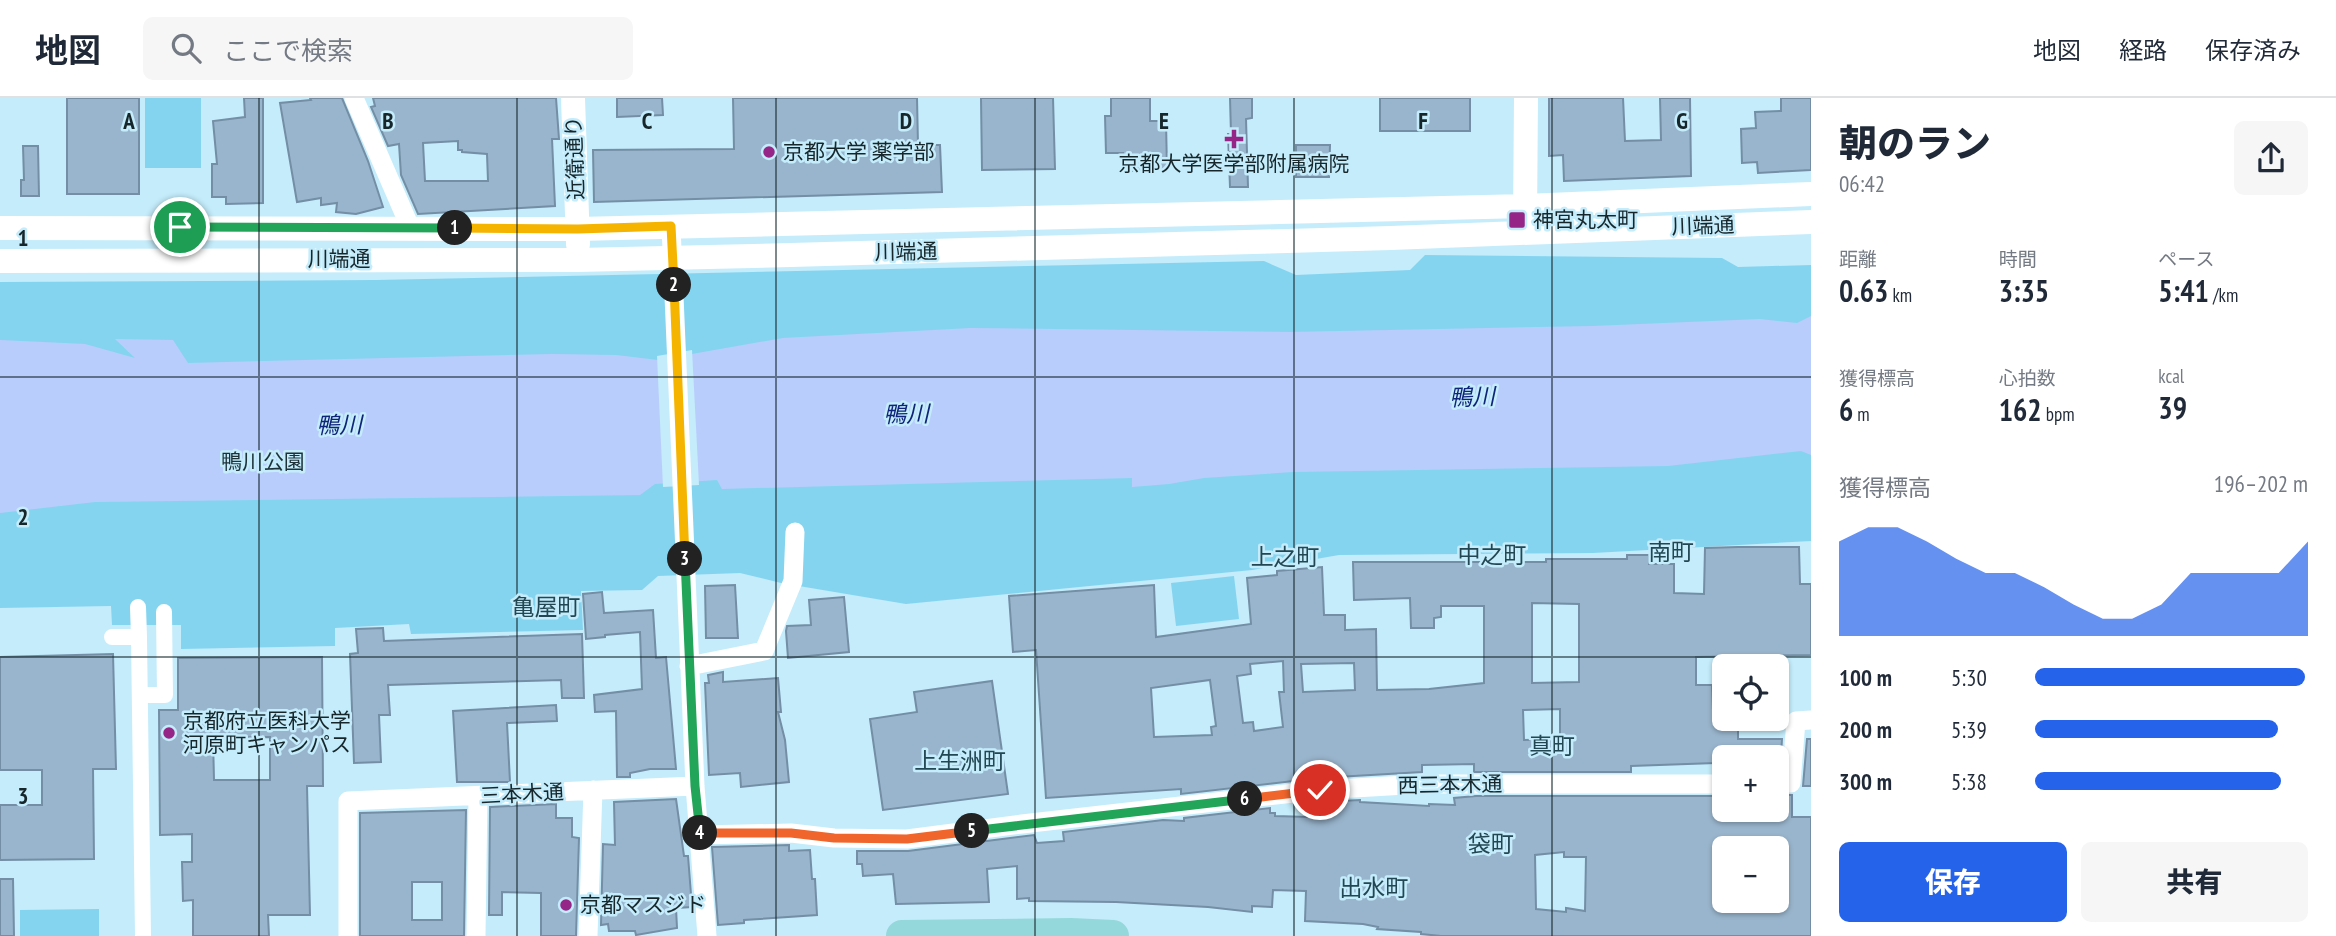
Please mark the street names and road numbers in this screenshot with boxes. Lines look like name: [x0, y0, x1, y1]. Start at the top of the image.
street label: 近衛通り: [560, 116, 589, 200]
street label: 川端通: [1671, 211, 1735, 240]
street label: 川端通: [874, 237, 938, 266]
street label: 川端通: [308, 245, 371, 272]
street label: 西三本木通: [1397, 770, 1503, 799]
street label: 三本木通: [479, 778, 565, 809]

